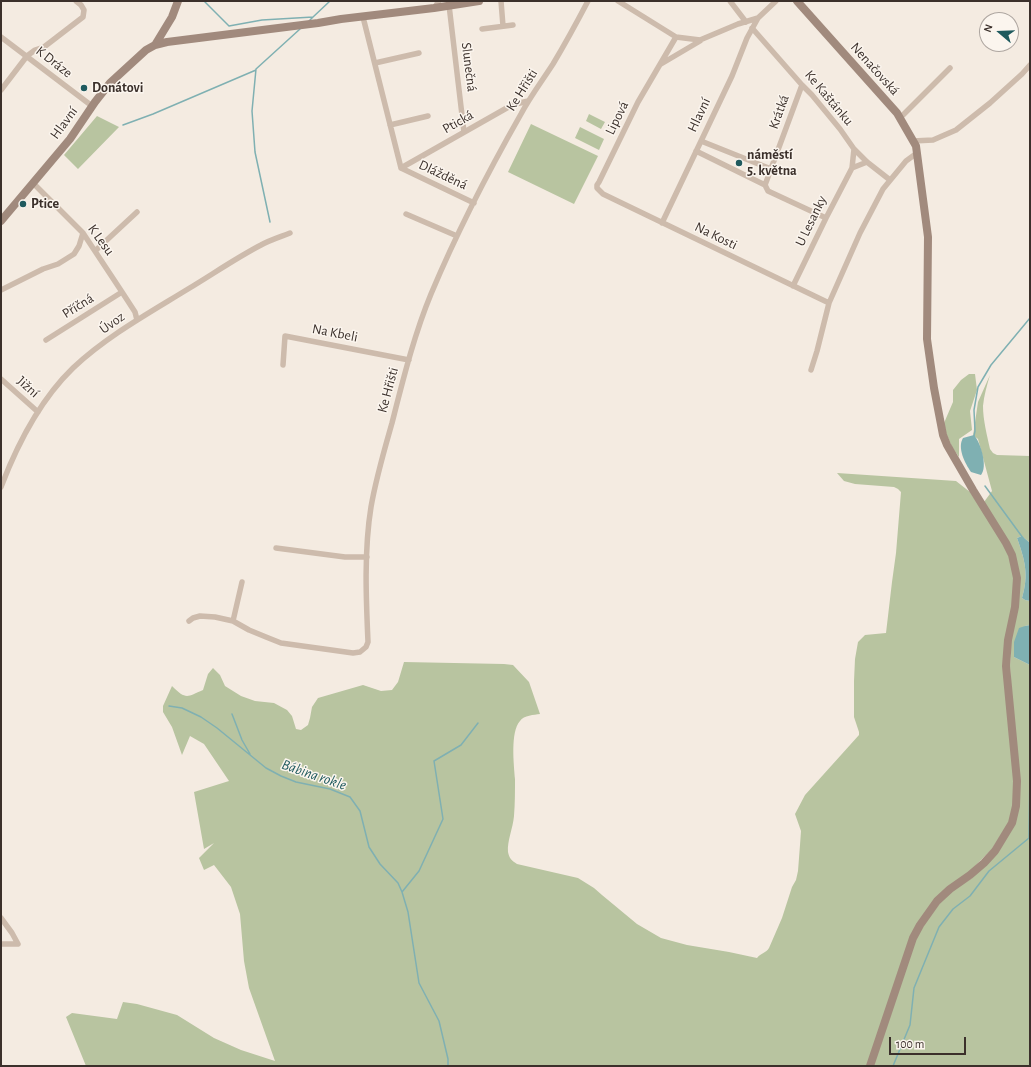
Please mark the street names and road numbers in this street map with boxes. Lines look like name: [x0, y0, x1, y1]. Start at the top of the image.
street label: Nenačovská: [847, 39, 903, 99]
street label: Slunečná: [458, 41, 480, 93]
street label: K Dráze: [32, 42, 76, 82]
street label: Ke Hřišti: [503, 66, 541, 114]
street label: Ke Kaštánku: [801, 67, 857, 129]
street label: Krátká: [765, 92, 793, 132]
street label: Hlavní: [684, 95, 714, 135]
street label: Lipová: [602, 99, 632, 137]
street label: Hlavní: [47, 104, 81, 142]
street label: Ptická: [440, 107, 476, 137]
street label: Dlážděná: [416, 156, 470, 194]
street label: U Lesanky: [792, 193, 830, 249]
street label: Na Kosti: [692, 219, 740, 253]
street label: K Lesu: [84, 221, 118, 259]
street label: Příčná: [59, 290, 97, 322]
street label: Úvoz: [96, 308, 128, 338]
street label: Na Kbeli: [311, 320, 359, 346]
street label: Ke Hřišti: [374, 365, 402, 415]
street label: Jižní: [13, 373, 43, 401]

